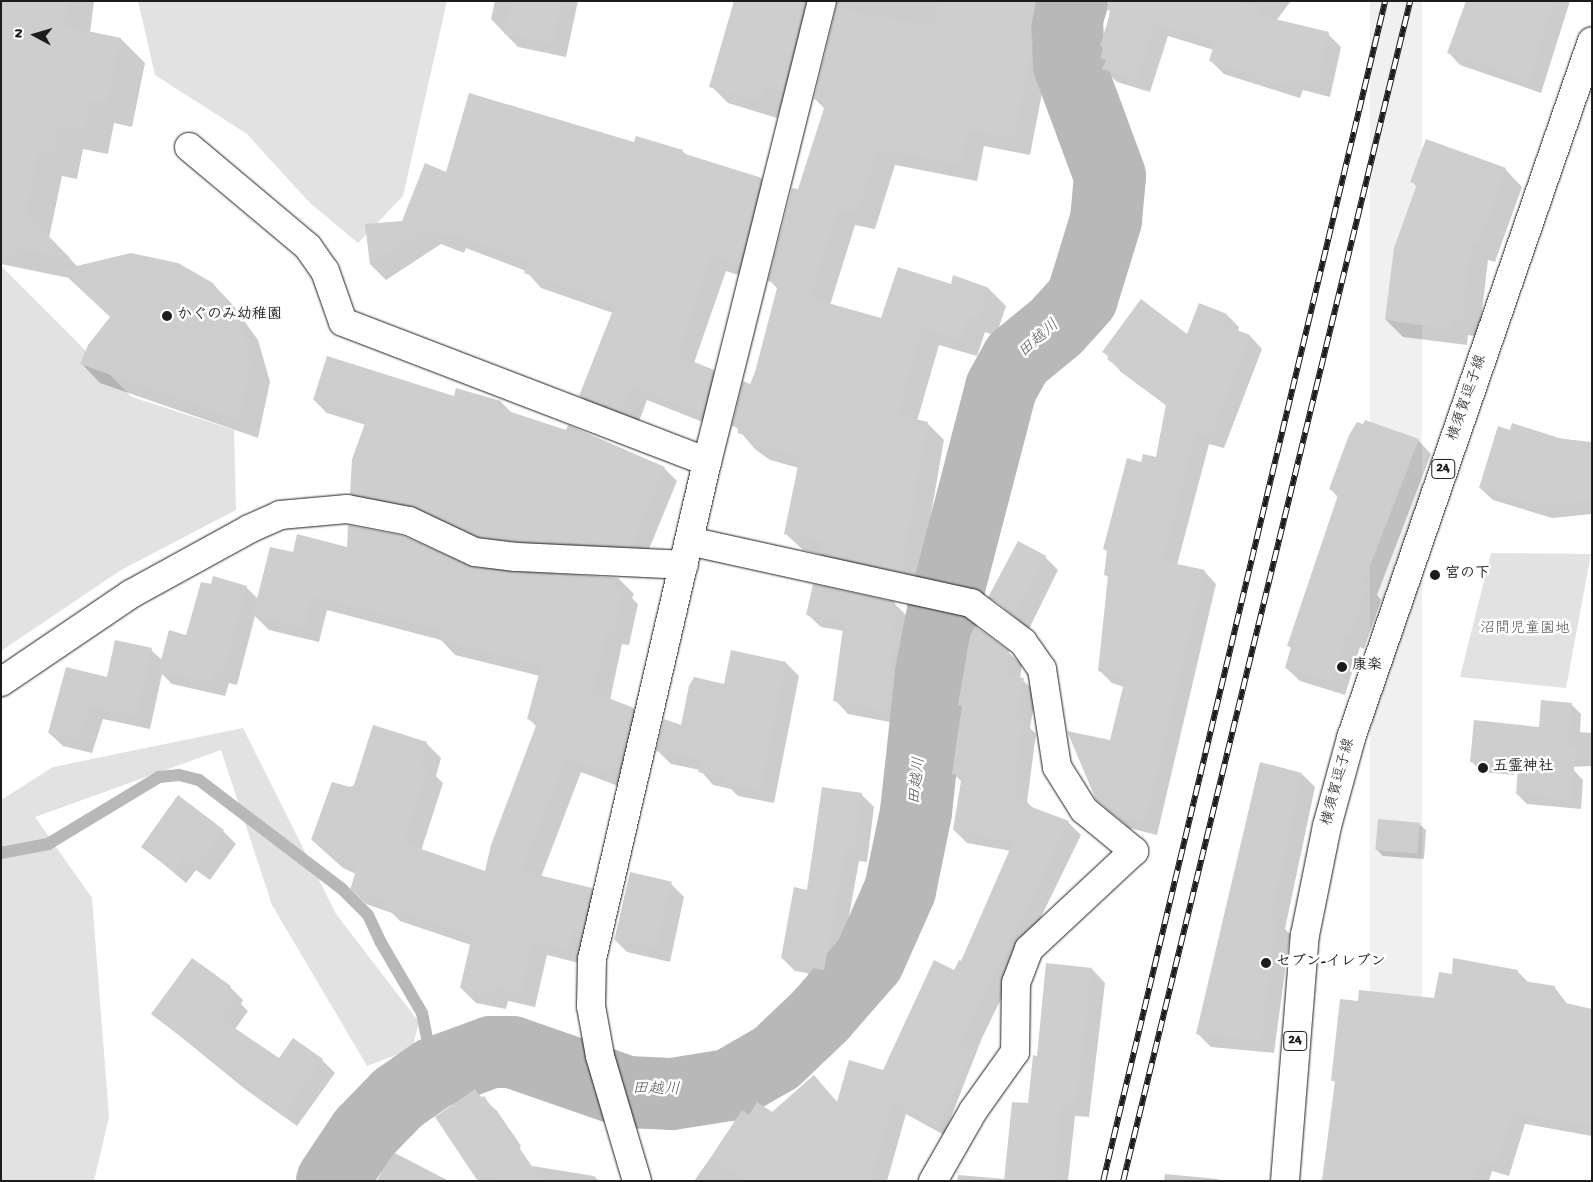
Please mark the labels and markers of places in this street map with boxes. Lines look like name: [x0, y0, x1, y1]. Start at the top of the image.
place label: かぐのみ幼稚園: [177, 307, 282, 325]
marker: かぐのみ幼稚園: [161, 310, 173, 322]
place label: 宮の下: [1445, 566, 1490, 584]
marker: 宮の下: [1429, 569, 1441, 581]
place label: 康楽: [1352, 658, 1382, 676]
marker: 康楽: [1336, 661, 1348, 673]
place label: 五霊神社: [1493, 759, 1553, 777]
marker: 五霊神社: [1477, 762, 1489, 774]
place label: セブン-イレブン: [1276, 954, 1386, 972]
marker: セブン-イレブン: [1260, 957, 1272, 969]

